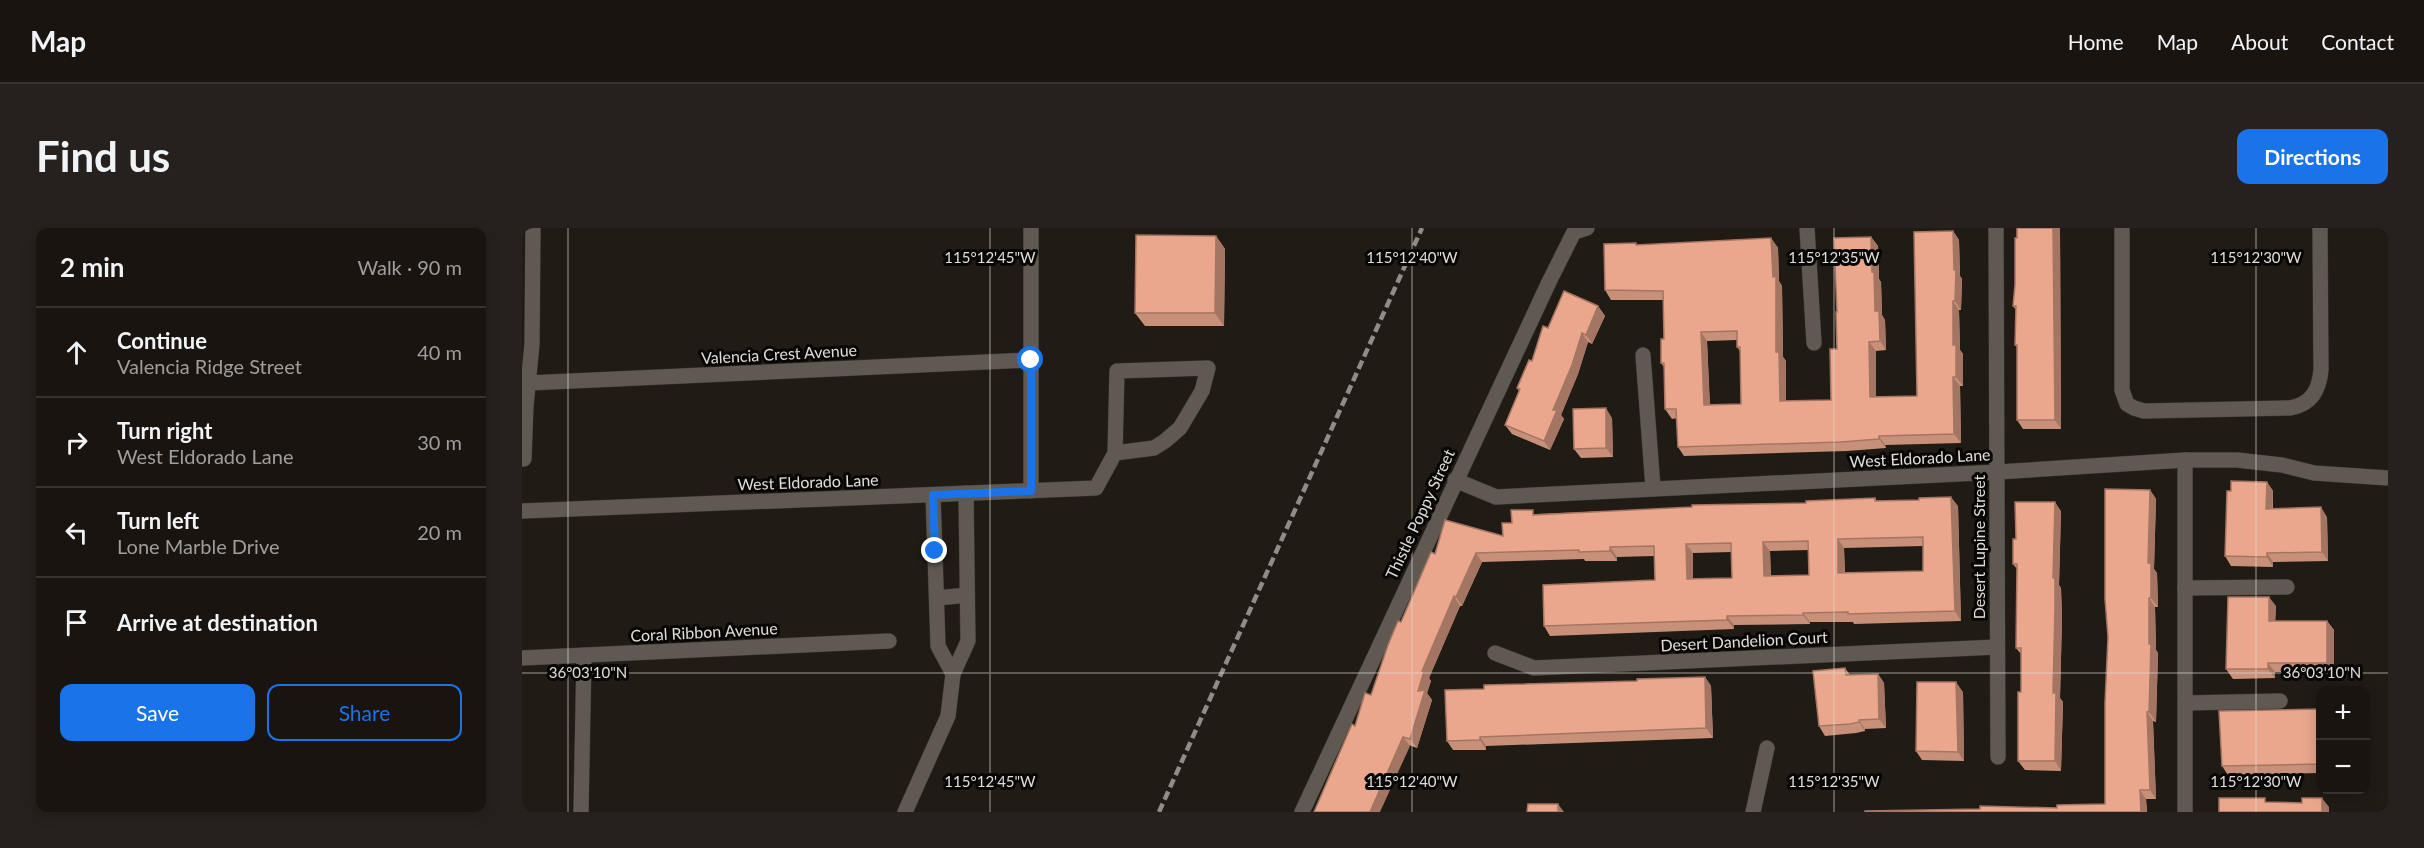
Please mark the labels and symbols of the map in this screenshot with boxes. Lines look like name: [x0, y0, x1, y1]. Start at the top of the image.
text: 115°12'45"W: [944, 248, 1036, 266]
text: 115°12'40"W: [1366, 248, 1458, 266]
text: 115°12'35"W: [1788, 248, 1880, 266]
text: 115°12'30"W: [2210, 248, 2302, 266]
street label: Valencia Crest Avenue: [701, 340, 857, 367]
route start: [1017, 346, 1043, 372]
street label: West Eldorado Lane: [1849, 444, 1991, 471]
street label: Thistle Poppy Street: [1381, 446, 1458, 582]
street label: West Eldorado Lane: [737, 470, 879, 493]
street label: Desert Lupine Street: [1969, 474, 1988, 619]
route end: [921, 537, 947, 563]
street label: Coral Ribbon Avenue: [630, 618, 778, 645]
street label: Desert Dandelion Court: [1660, 627, 1828, 654]
text: 36°03'10"N: [549, 663, 627, 681]
text: 36°03'10"N: [2283, 663, 2361, 681]
text: 115°12'45"W: [944, 772, 1036, 790]
text: 115°12'40"W: [1366, 772, 1458, 790]
text: 115°12'35"W: [1788, 772, 1880, 790]
text: 115°12'30"W: [2210, 772, 2302, 790]

